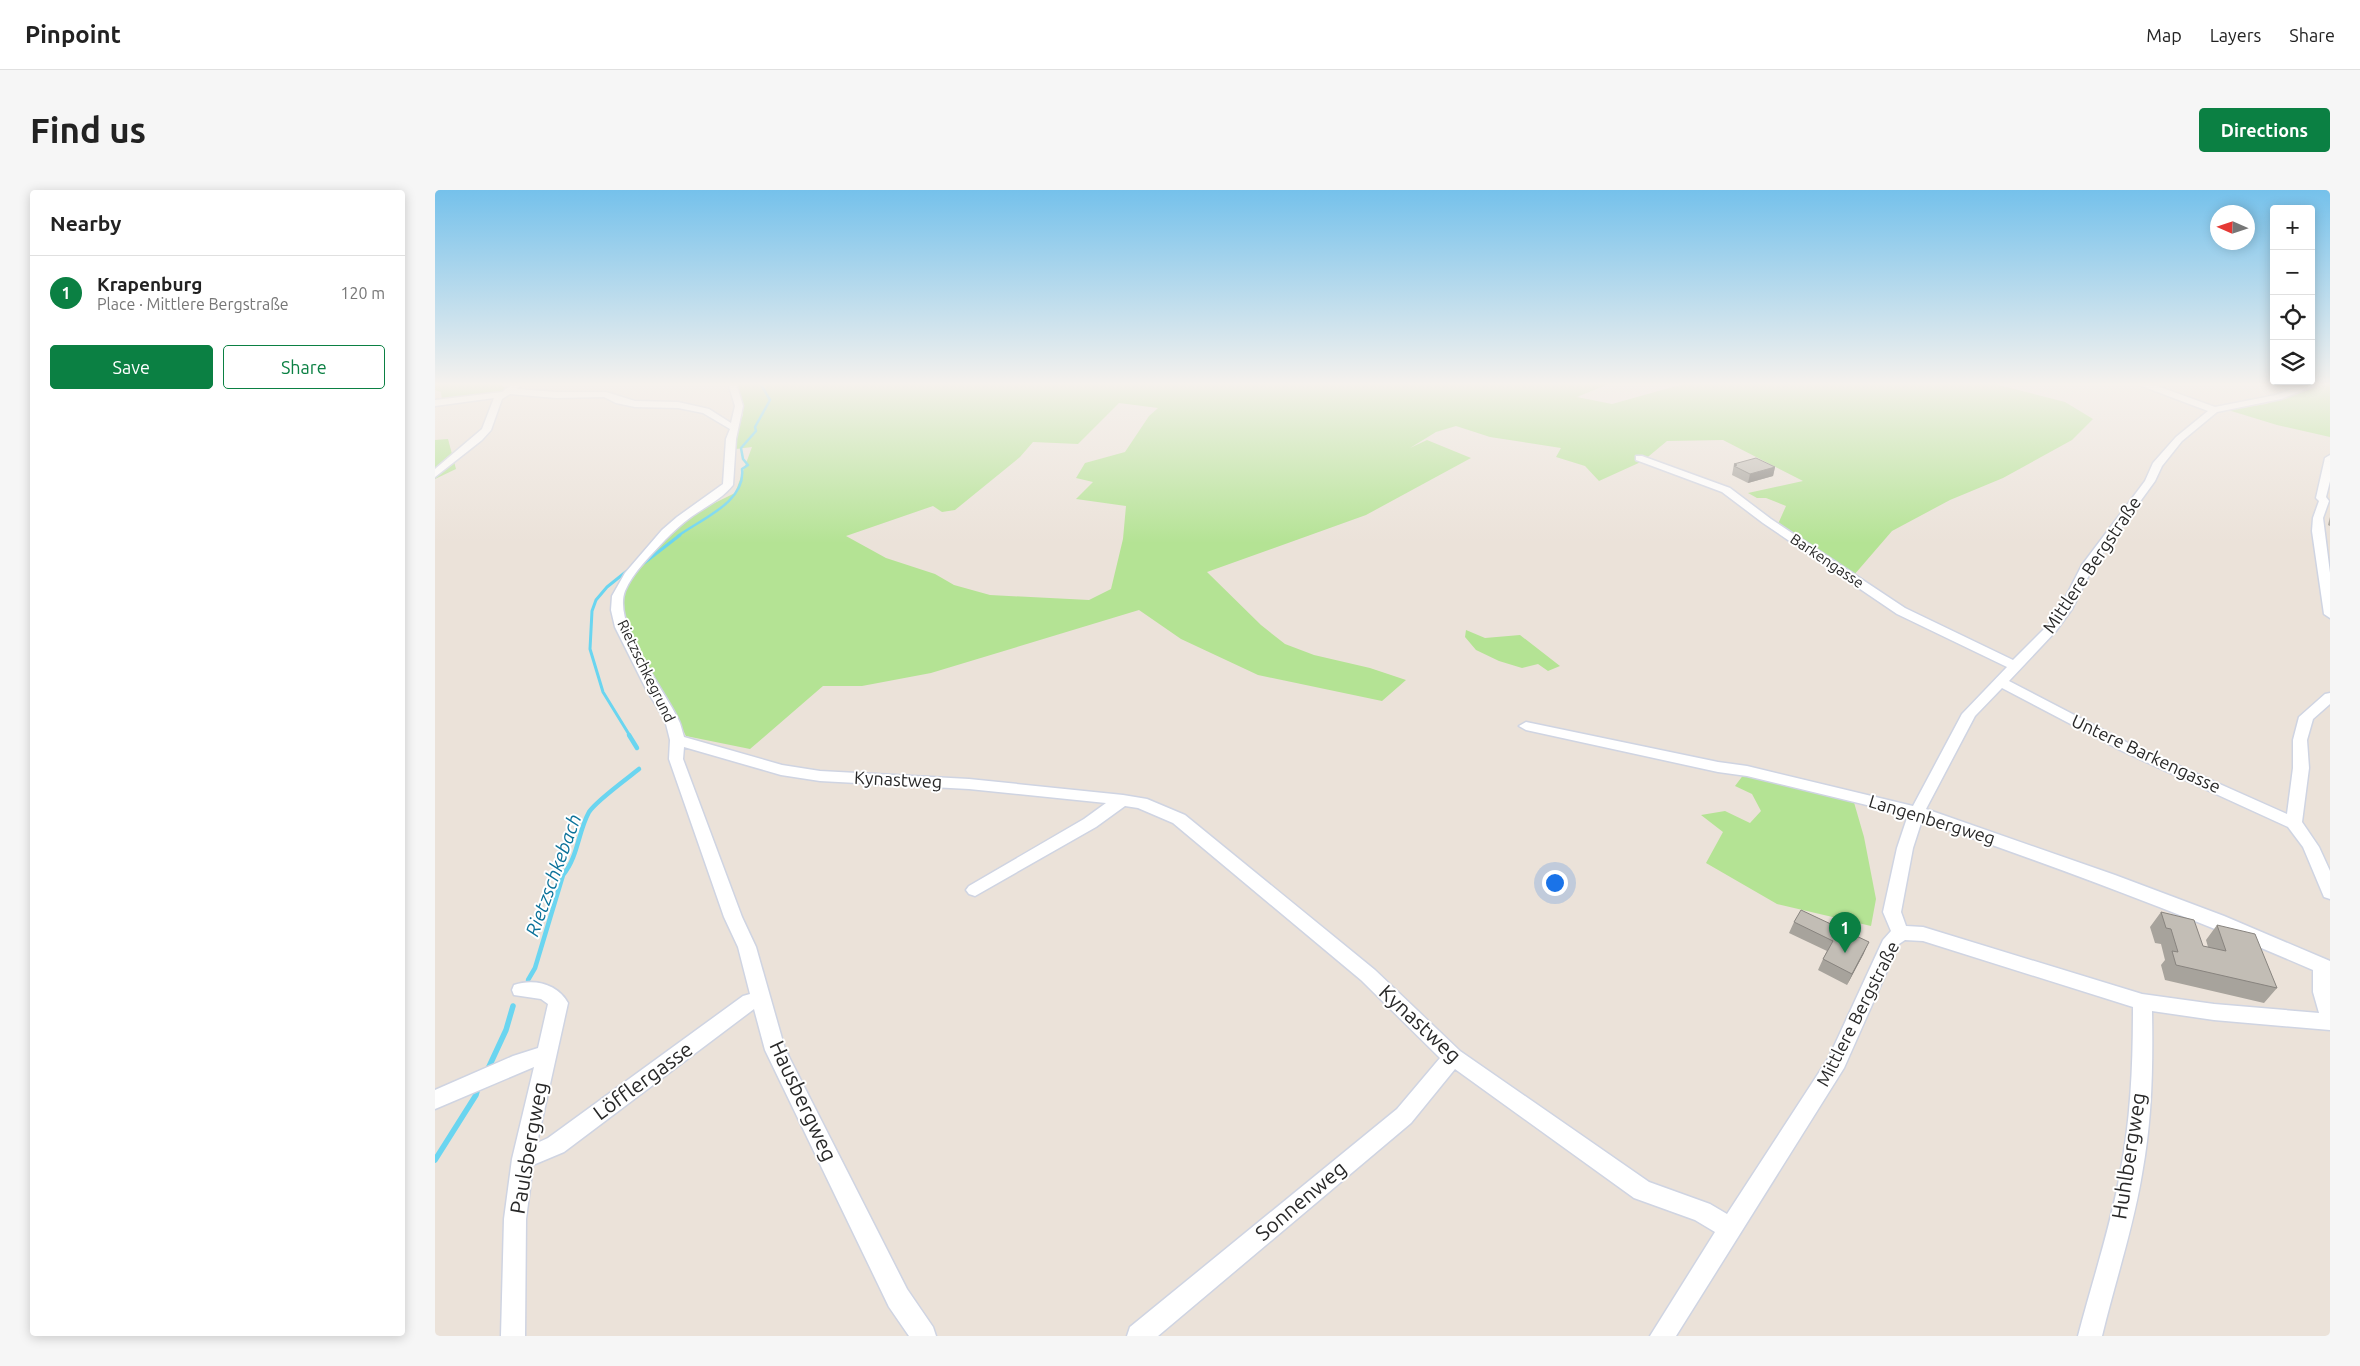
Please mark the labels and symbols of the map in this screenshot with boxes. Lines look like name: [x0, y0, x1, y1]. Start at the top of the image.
north arrow: [2210, 205, 2255, 250]
street label: Mittlere Bergstraße: [2038, 493, 2144, 636]
street label: Barkengasse: [1787, 530, 1867, 591]
street label: Rietzschkegrund: [614, 617, 679, 725]
street label: Untere Barkengasse: [2069, 710, 2224, 796]
street label: Kynastweg: [853, 767, 943, 791]
street label: Langenbergweg: [1867, 790, 1998, 848]
water label: Rietzschkebach: [521, 811, 585, 939]
your location: [1542, 870, 1568, 896]
pin: 1: [1829, 912, 1861, 953]
street label: Mittlere Bergstraße: [1812, 938, 1902, 1089]
street label: Kynastweg: [1375, 979, 1467, 1067]
street label: Löfflergasse: [588, 1036, 697, 1124]
street label: Hausbergweg: [765, 1036, 842, 1165]
street label: Paulsbergweg: [505, 1080, 551, 1216]
street label: Huhlbergweg: [2106, 1091, 2150, 1221]
street label: Sonnenweg: [1250, 1155, 1351, 1245]

